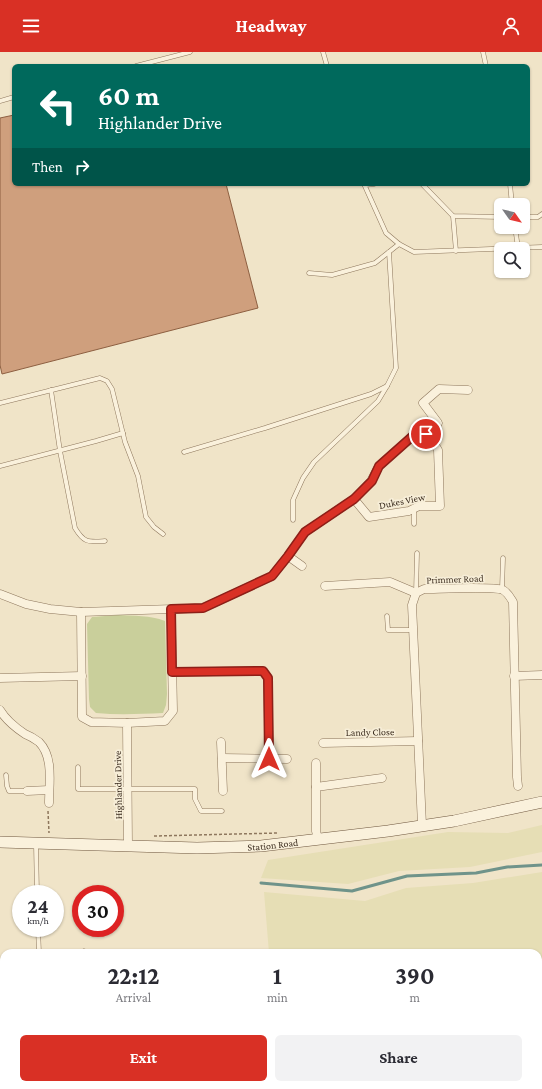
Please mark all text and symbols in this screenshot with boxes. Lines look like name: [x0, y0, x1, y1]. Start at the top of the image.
icon: menu: [20, 15, 42, 37]
icon: person: [500, 15, 522, 37]
text: Headway: [236, 16, 306, 36]
icon: left: [32, 80, 84, 132]
text: 60 m: [98, 80, 159, 111]
text: Highlander Drive: [98, 113, 222, 133]
icon: right: [71, 156, 93, 178]
text: Then: [32, 159, 63, 175]
north arrow: [494, 198, 530, 234]
map controls: [494, 198, 530, 278]
button: search: [494, 242, 530, 278]
pin: [409, 417, 443, 451]
icon: arrive: [415, 423, 437, 445]
street label: Dukes View: [378, 491, 427, 511]
street label: Primmer Road: [426, 572, 485, 585]
street label: Landy Close: [346, 726, 395, 738]
position arrow: [248, 738, 290, 780]
street label: Highlander Drive: [112, 750, 124, 820]
street label: Station Road: [247, 836, 300, 852]
speed limit sign: 30: [72, 885, 124, 937]
text: 24: [28, 895, 48, 917]
text: km/h: [27, 915, 49, 926]
text: 22:12: [107, 962, 159, 989]
text: 1: [273, 962, 282, 989]
text: 390: [395, 962, 435, 989]
text: Arrival: [116, 990, 151, 1005]
text: min: [267, 990, 288, 1005]
text: m: [410, 990, 420, 1005]
button: Exit: [20, 1035, 267, 1081]
button: Share: [275, 1035, 522, 1081]

